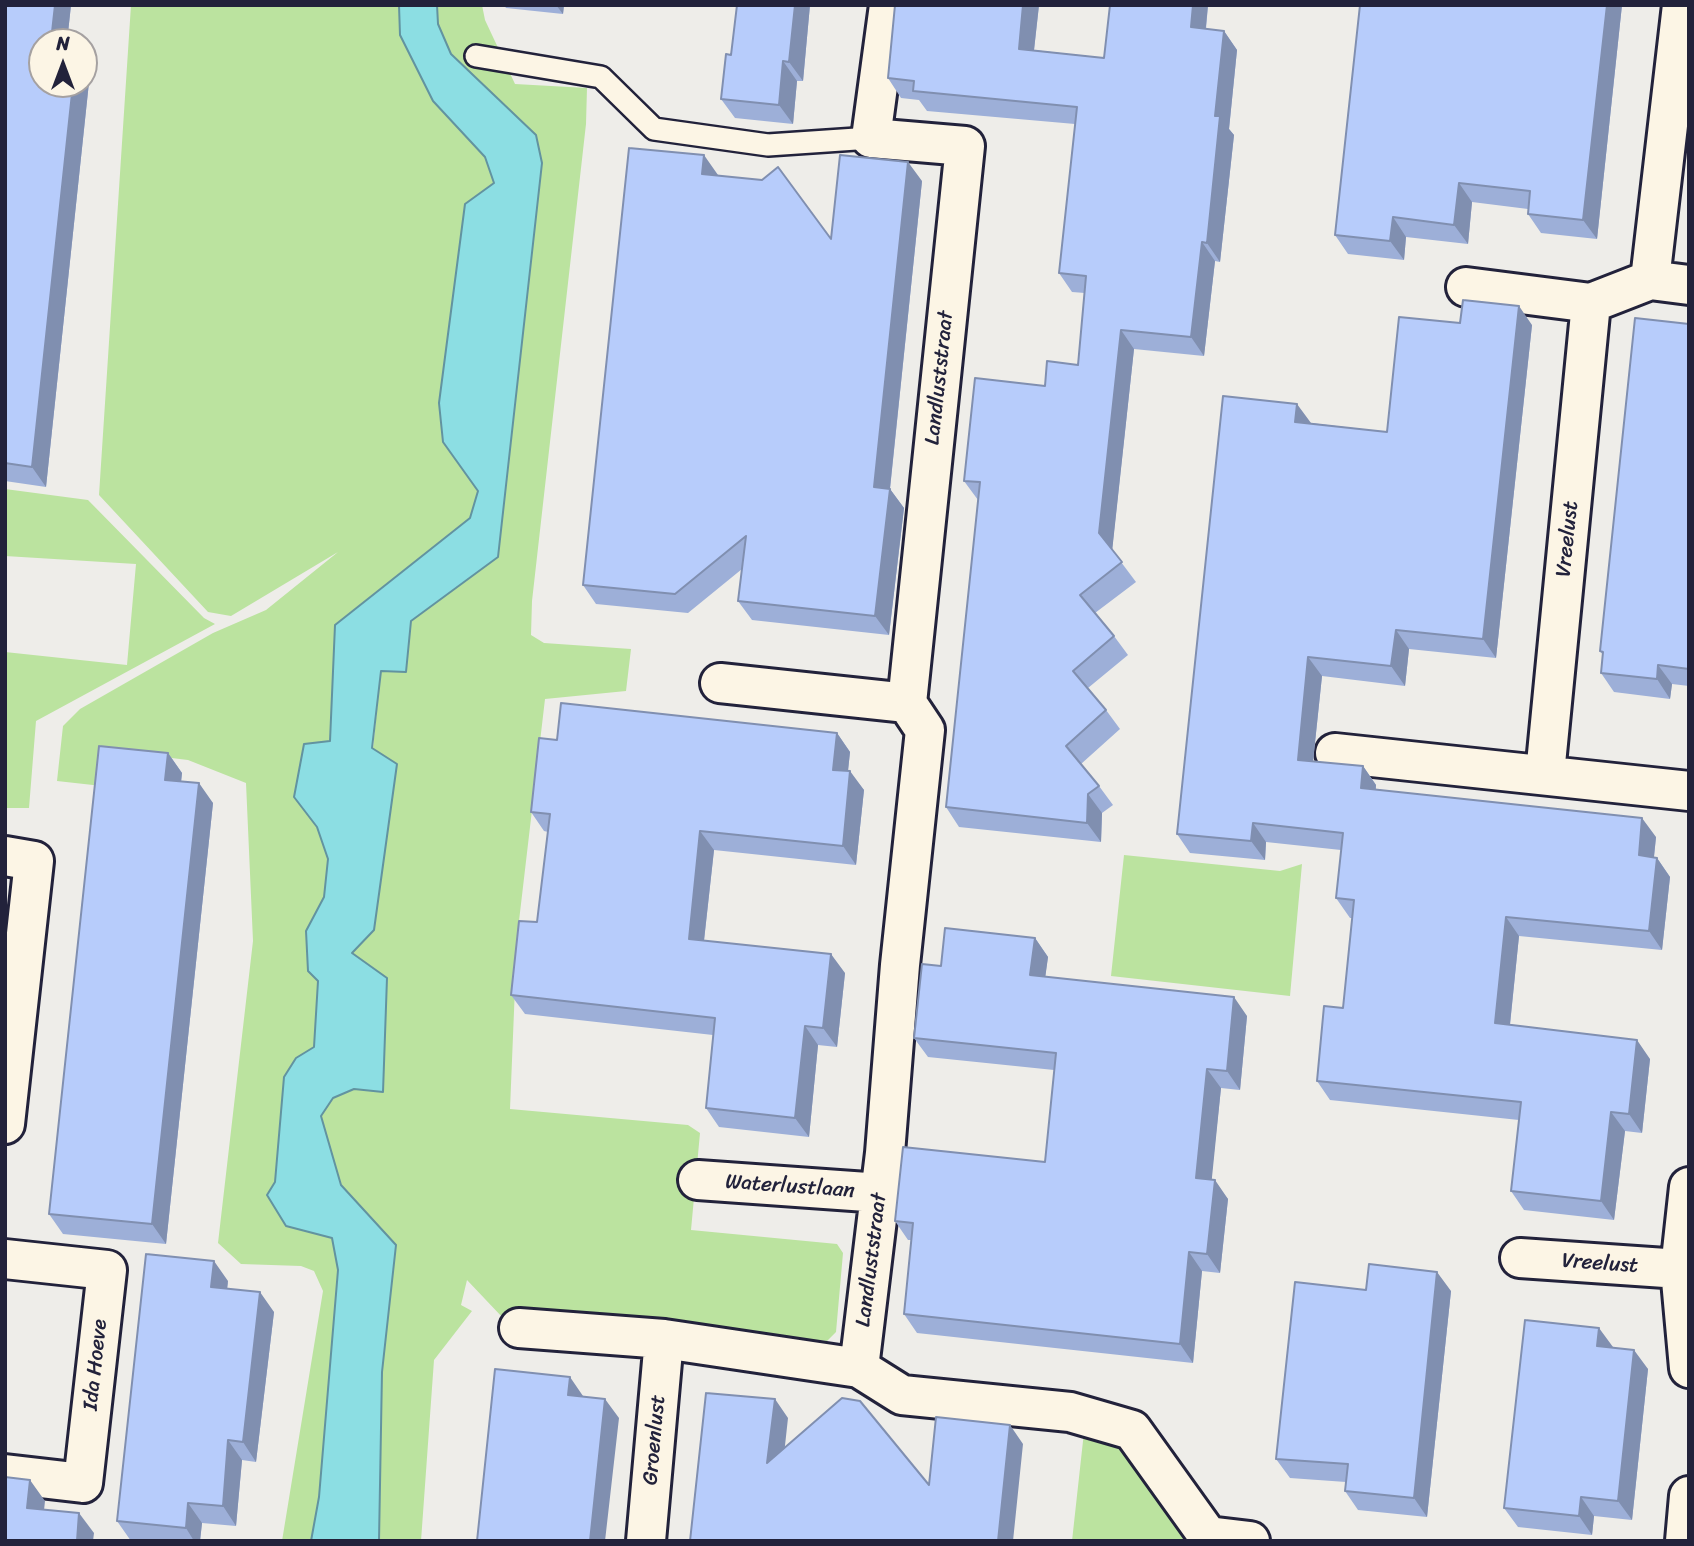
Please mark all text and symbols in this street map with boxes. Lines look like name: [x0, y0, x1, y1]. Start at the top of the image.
text: N: [56, 27, 70, 60]
north arrow: [28, 28, 98, 98]
street label: Landluststraat: [920, 310, 960, 446]
street label: Vreelust: [1551, 500, 1585, 578]
street label: Waterlustlaan: [724, 1170, 856, 1204]
street label: Landluststraat: [851, 1192, 893, 1328]
street label: Vreelust: [1561, 1249, 1639, 1279]
street label: Ida Hoeve: [79, 1318, 113, 1412]
street label: Groenlust: [639, 1394, 671, 1486]

